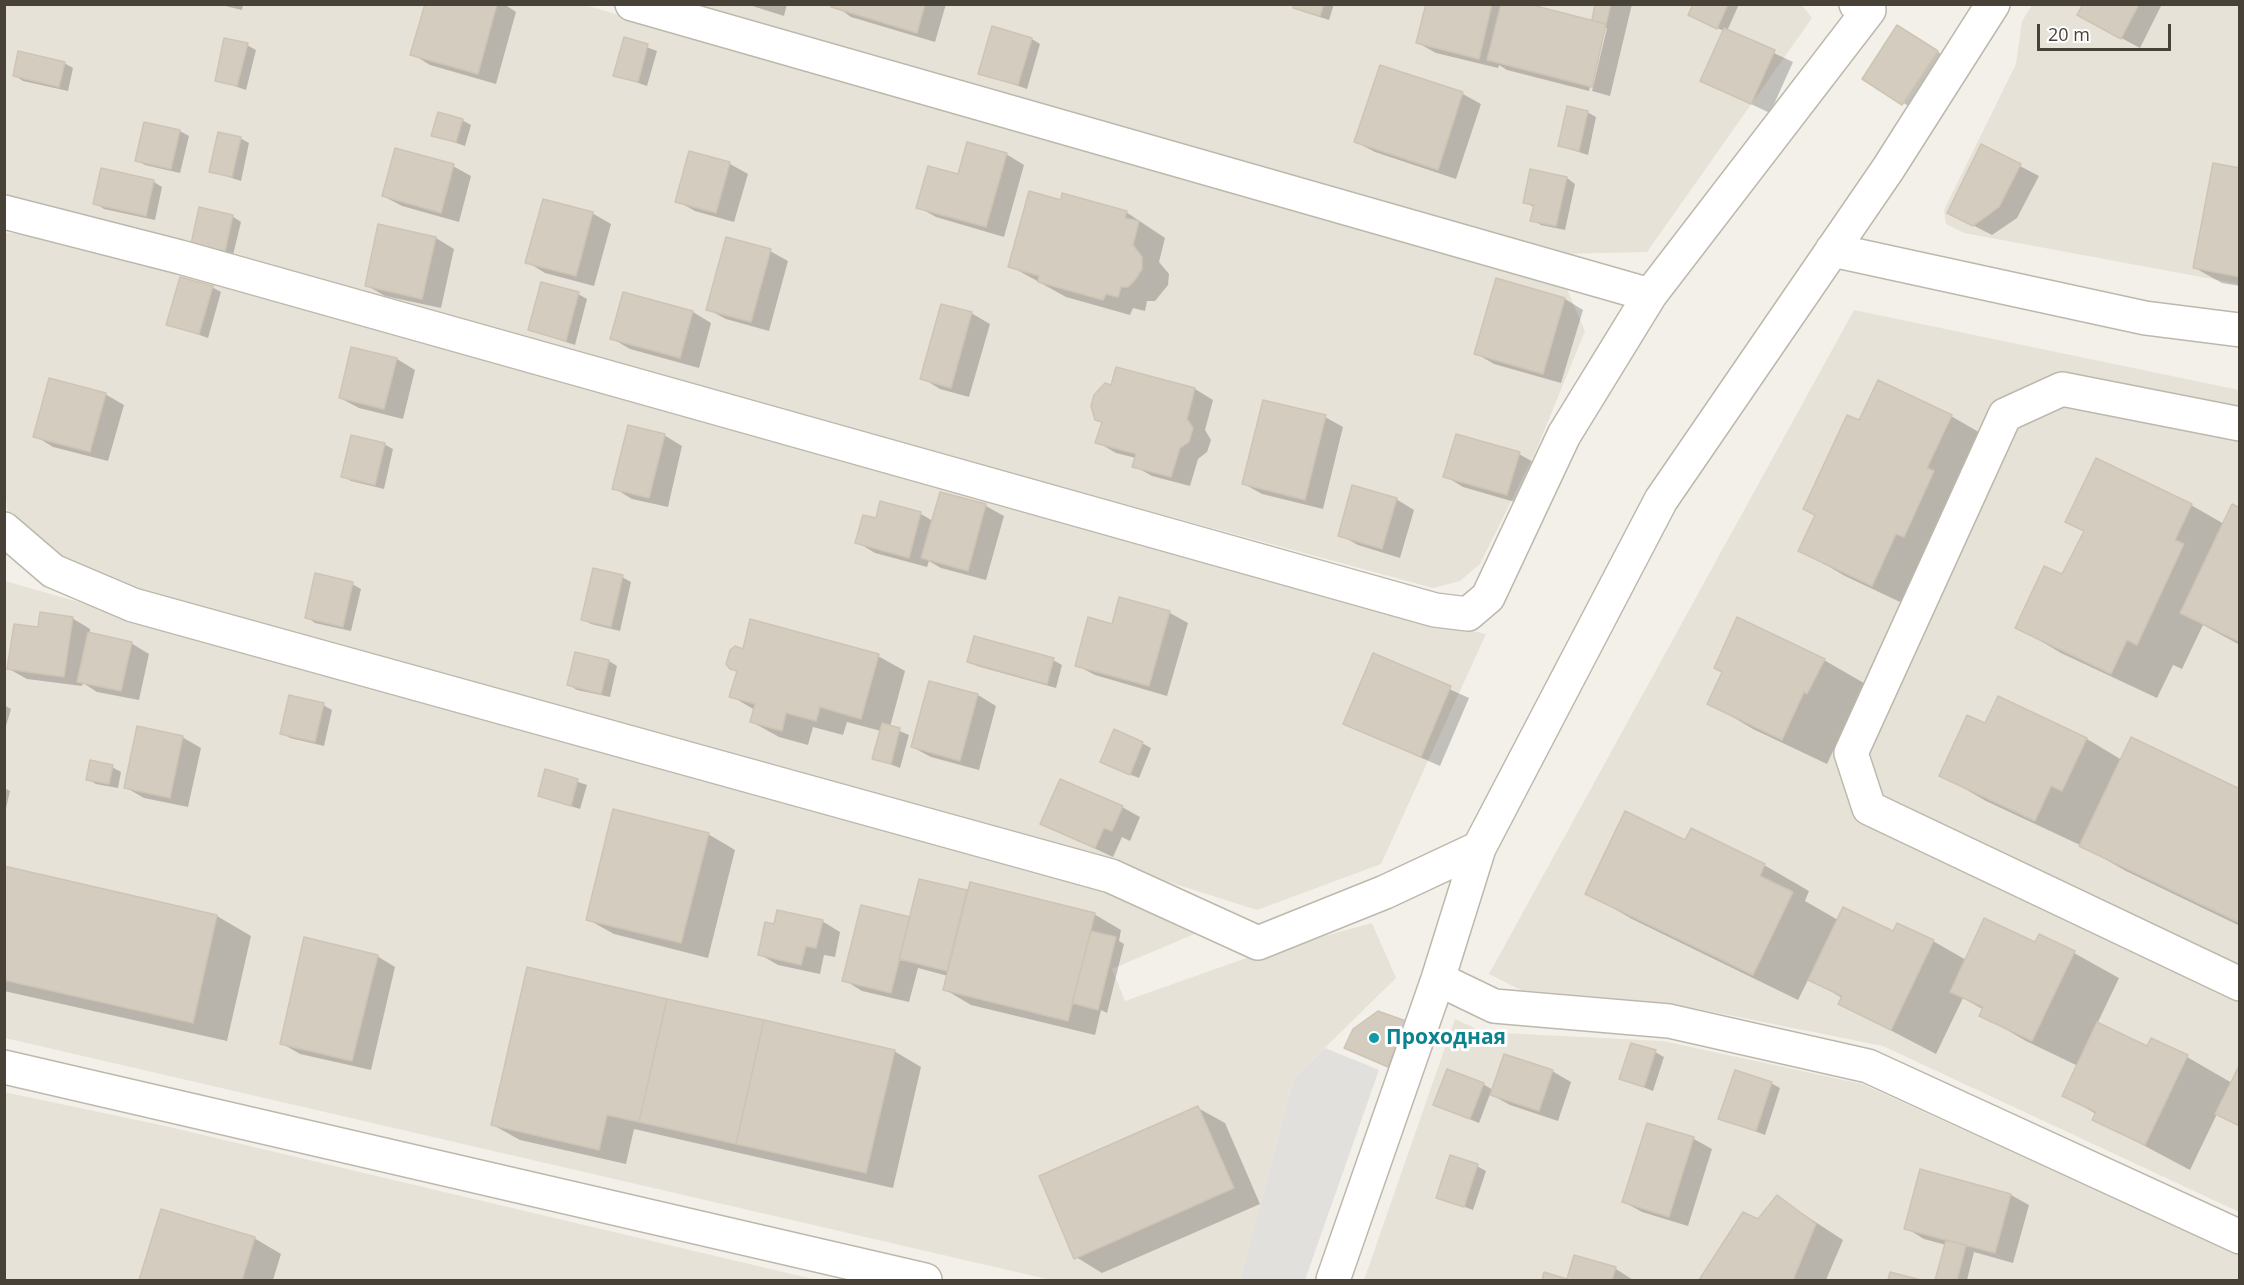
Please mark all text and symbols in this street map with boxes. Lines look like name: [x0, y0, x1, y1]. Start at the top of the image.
scale bar: [2040, 12, 2174, 50]
text: 20 m: [2048, 22, 2090, 46]
place label: Проходная: [1386, 1025, 1506, 1051]
marker: Проходная: [1367, 1031, 1381, 1045]

